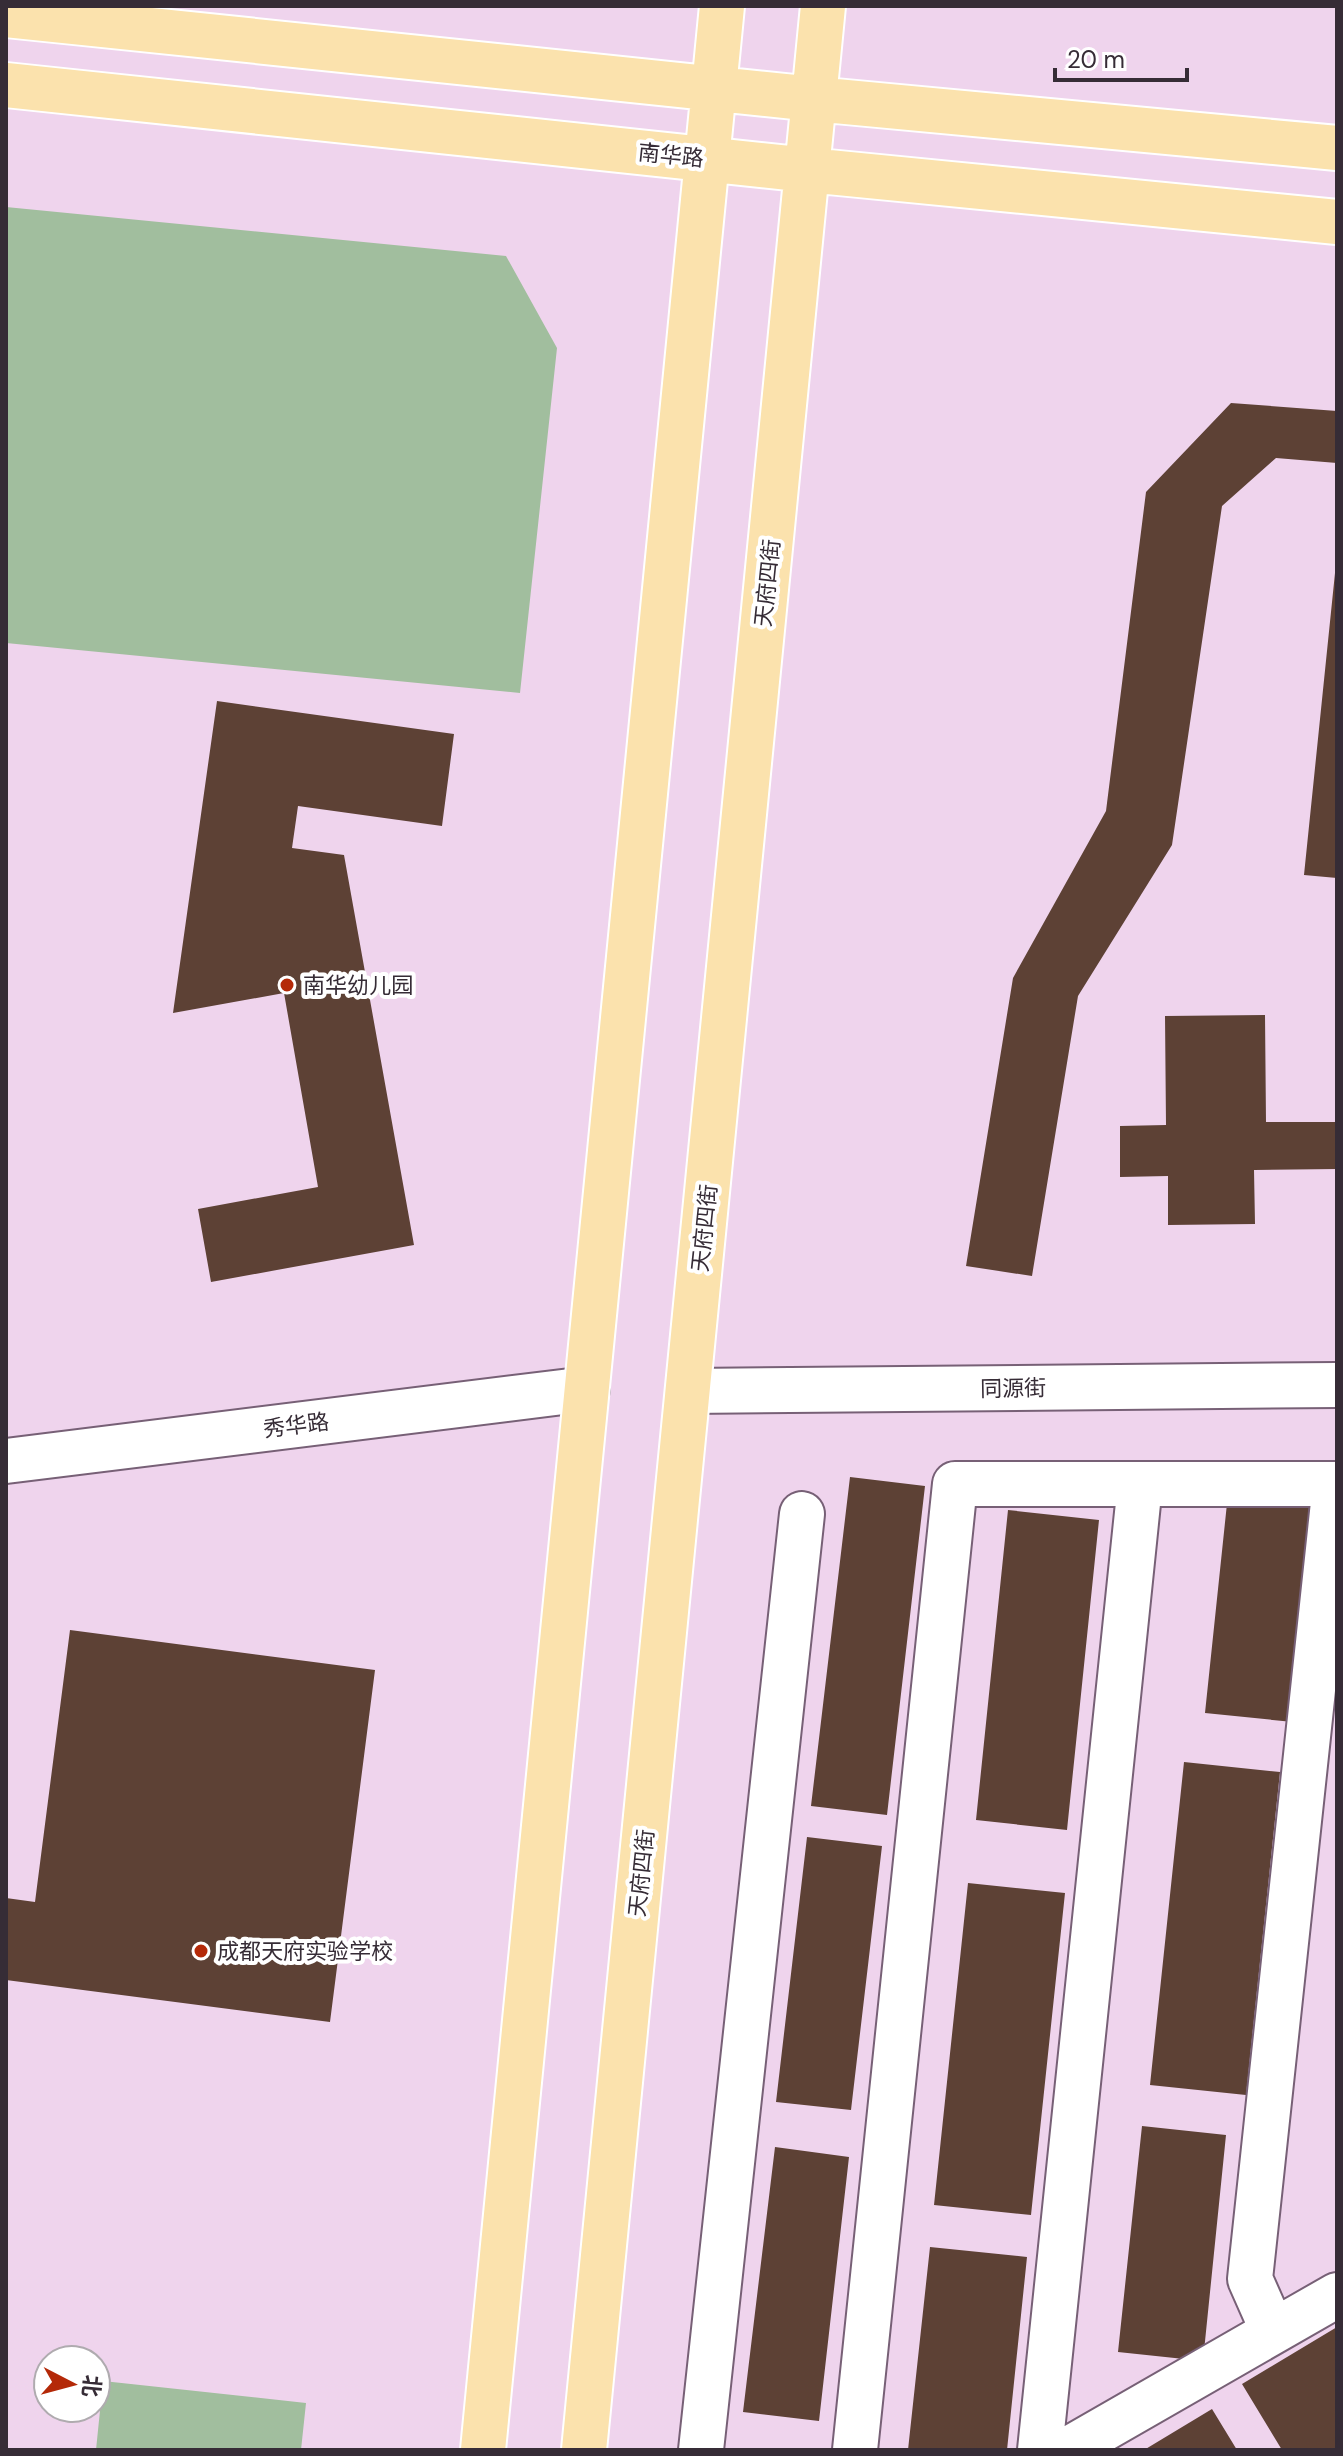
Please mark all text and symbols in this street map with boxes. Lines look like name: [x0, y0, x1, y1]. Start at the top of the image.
scale bar: [1055, 32, 1187, 82]
text: 20 m: [1067, 44, 1125, 75]
street label: 南华路: [637, 138, 705, 173]
street label: 天府四街: [748, 538, 787, 628]
place label: 南华幼儿园: [303, 971, 413, 1000]
marker: 南华幼儿园: [278, 976, 296, 994]
street label: 天府四街: [685, 1183, 724, 1273]
street label: 同源街: [980, 1373, 1046, 1404]
street label: 秀华路: [262, 1407, 331, 1444]
street label: 天府四街: [622, 1828, 661, 1918]
place label: 成都天府实验学校: [217, 1937, 393, 1966]
marker: 成都天府实验学校: [192, 1942, 210, 1960]
north arrow: [32, 2344, 112, 2424]
text: 北: [76, 2374, 107, 2399]

